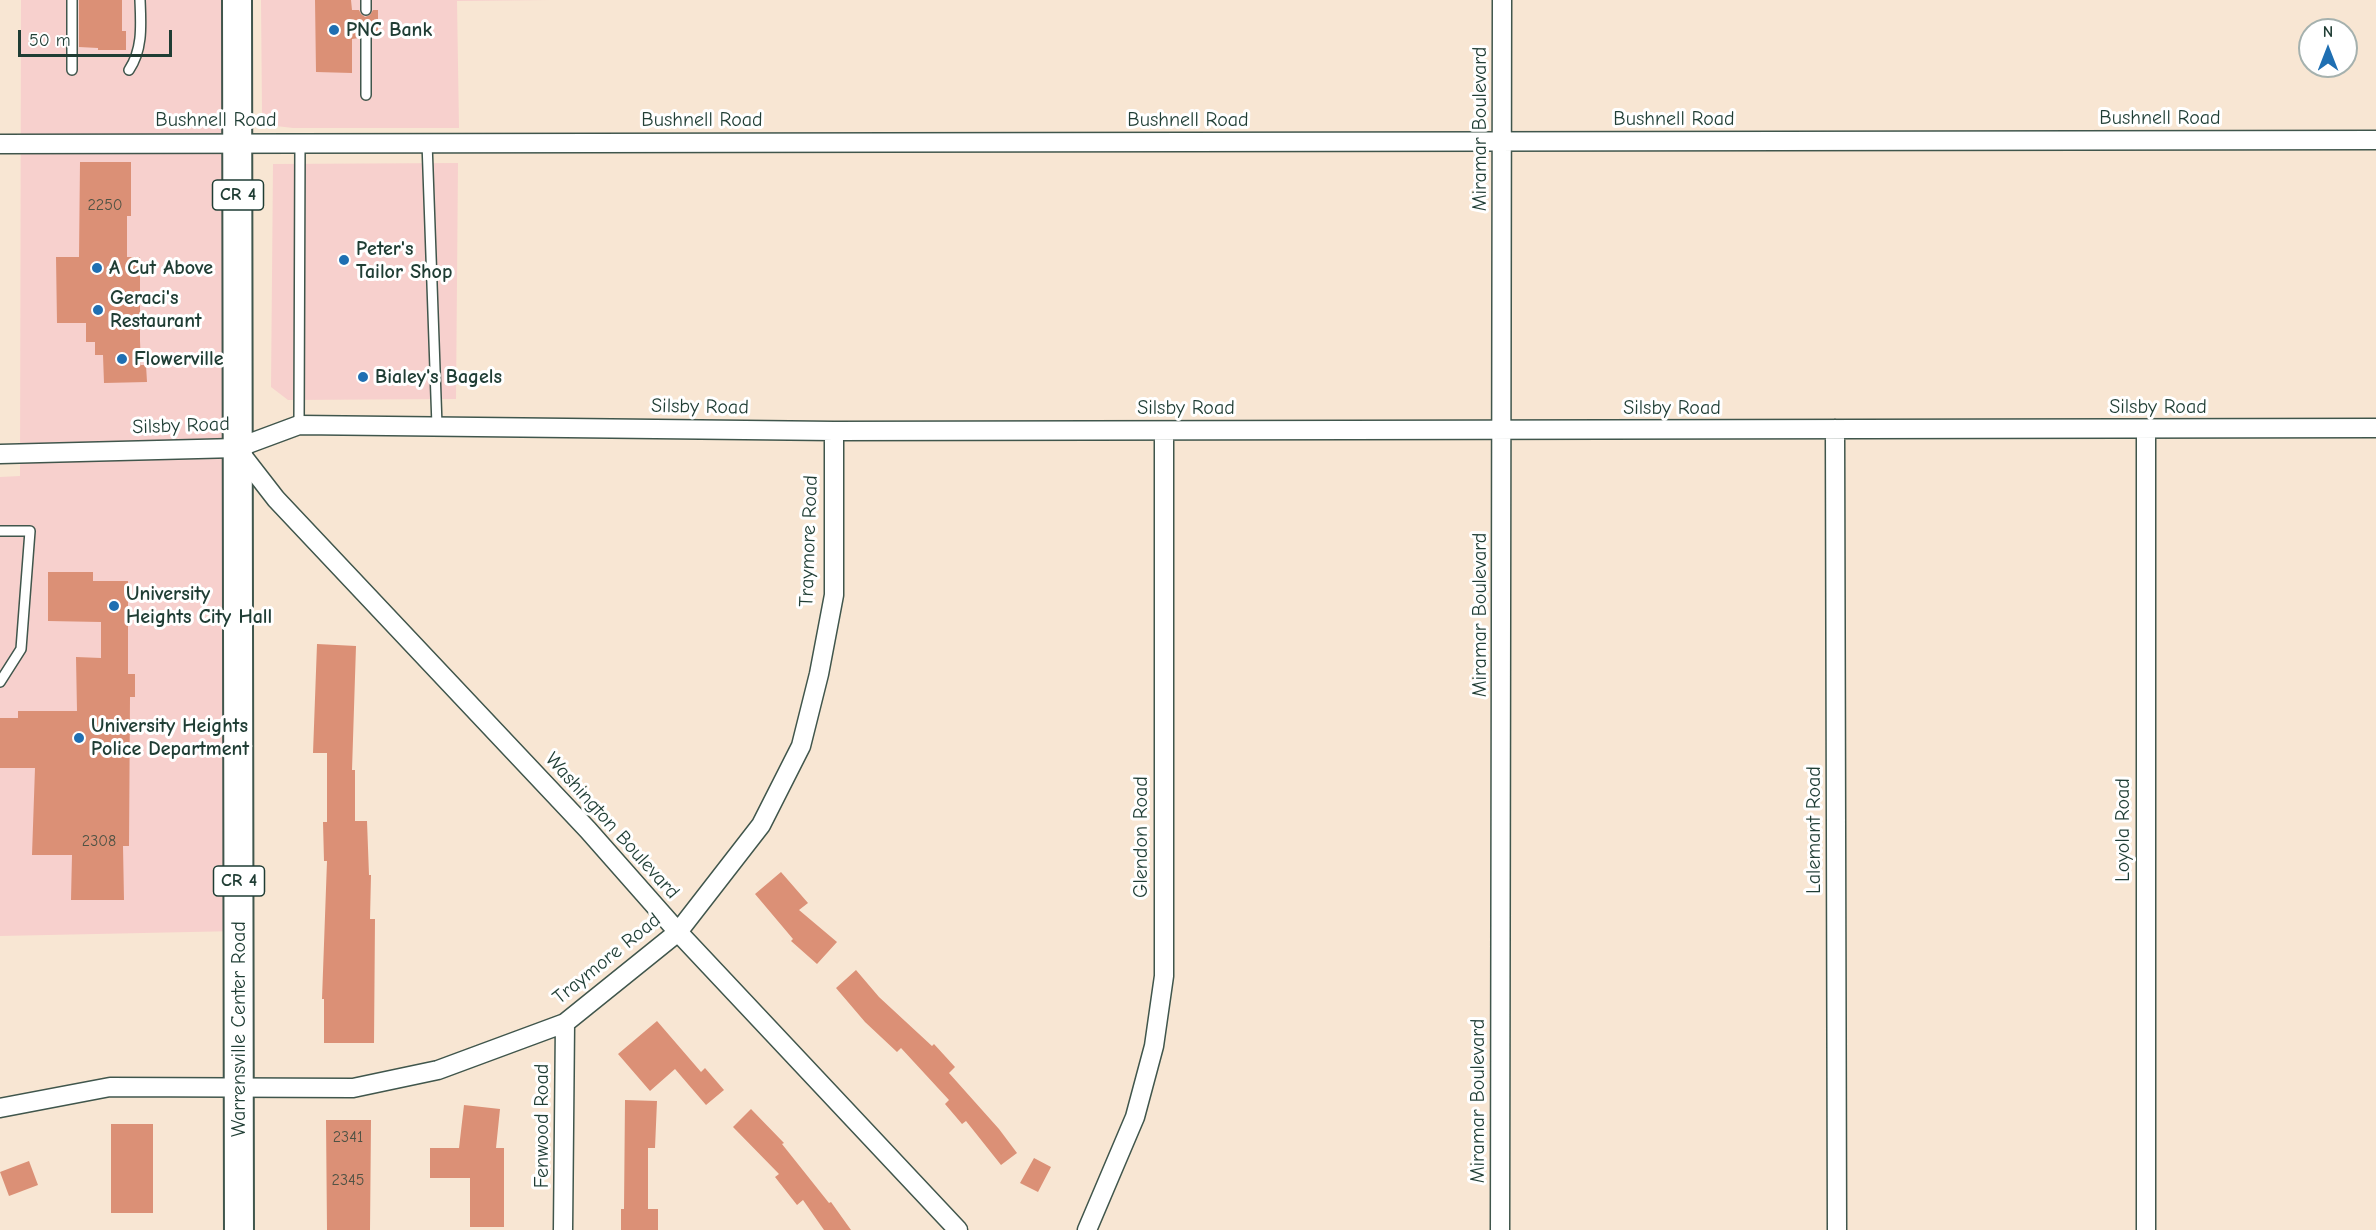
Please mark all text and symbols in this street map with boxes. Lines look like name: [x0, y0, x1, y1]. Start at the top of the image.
scale bar: [21, 18, 176, 56]
place label: PNC Bank: [346, 18, 432, 42]
north arrow: [2298, 18, 2358, 78]
marker: PNC Bank: [327, 23, 341, 37]
text: N: [2323, 23, 2333, 41]
text: 50 m: [29, 30, 71, 51]
street label: Miramar Boulevard: [1468, 47, 1492, 211]
street label: Bushnell Road: [2099, 106, 2221, 130]
street label: Bushnell Road: [1613, 107, 1735, 131]
street label: Bushnell Road: [155, 108, 277, 132]
street label: Bushnell Road: [641, 108, 763, 132]
street label: Bushnell Road: [1127, 108, 1249, 132]
road number: CR 4: [212, 180, 264, 210]
house number: 2250: [87, 195, 123, 215]
place label: Peter's Tailor Shop: [356, 237, 452, 284]
marker: Peter's Tailor Shop: [337, 253, 351, 267]
place label: A Cut Above: [109, 256, 213, 280]
marker: A Cut Above: [90, 261, 104, 275]
place label: Geraci's Restaurant: [110, 286, 202, 333]
marker: Geraci's Restaurant: [91, 303, 105, 317]
place label: Flowerville: [134, 347, 224, 371]
marker: Flowerville: [115, 352, 129, 366]
place label: Bialey's Bagels: [375, 365, 502, 389]
marker: Bialey's Bagels: [356, 370, 370, 384]
street label: Silsby Road: [651, 394, 749, 420]
street label: Silsby Road: [2109, 395, 2207, 419]
street label: Silsby Road: [1137, 396, 1235, 420]
street label: Silsby Road: [1623, 396, 1721, 420]
street label: Silsby Road: [132, 412, 230, 440]
street label: Traymore Road: [795, 475, 823, 607]
street label: Miramar Boulevard: [1468, 533, 1492, 697]
place label: University Heights City Hall: [126, 582, 272, 629]
marker: University Heights City Hall: [107, 599, 121, 613]
place label: University Heights Police Department: [91, 714, 249, 761]
marker: University Heights Police Department: [72, 731, 86, 745]
street label: Washington Boulevard: [540, 748, 684, 904]
street label: Lalemant Road: [1802, 766, 1826, 894]
street label: Glendon Road: [1129, 776, 1153, 898]
street label: Loyola Road: [2111, 778, 2135, 882]
house number: 2308: [82, 831, 116, 851]
road number: CR 4: [214, 866, 264, 896]
street label: Traymore Road: [548, 908, 666, 1010]
street label: Warrensville Center Road: [227, 921, 251, 1137]
street label: Miramar Boulevard: [1466, 1019, 1490, 1183]
street label: Fenwood Road: [530, 1064, 554, 1188]
house number: 2341: [333, 1127, 363, 1147]
house number: 2345: [332, 1170, 364, 1190]

